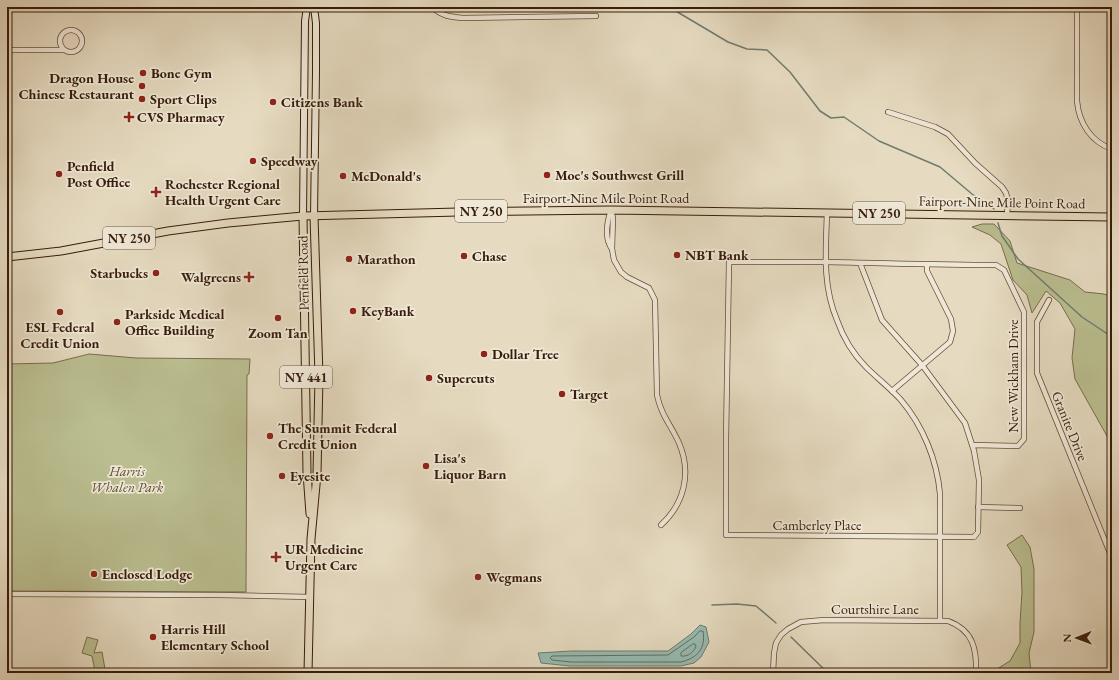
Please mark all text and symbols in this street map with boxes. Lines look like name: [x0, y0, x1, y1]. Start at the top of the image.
place label: Bone Gym: [151, 64, 213, 82]
marker: Bone Gym: [138, 68, 148, 78]
place label: Dragon House Chinese Restaurant: [19, 69, 135, 103]
marker: Dragon House Chinese Restaurant: [137, 81, 147, 91]
place label: Sport Clips: [150, 90, 217, 108]
place label: Citizens Bank: [281, 93, 363, 111]
marker: Sport Clips: [137, 94, 147, 104]
marker: Citizens Bank: [268, 97, 278, 107]
place label: CVS Pharmacy: [137, 108, 225, 126]
marker: CVS Pharmacy: [124, 112, 134, 122]
place label: Speedway: [261, 152, 318, 170]
marker: Speedway: [248, 156, 258, 166]
place label: Penfield Post Office: [67, 157, 131, 191]
place label: Moe's Southwest Grill: [555, 166, 684, 184]
place label: McDonald's: [351, 167, 421, 185]
marker: Penfield Post Office: [54, 169, 64, 179]
marker: Moe's Southwest Grill: [542, 170, 552, 180]
marker: McDonald's: [338, 171, 348, 181]
place label: Rochester Regional Health Urgent Care: [165, 175, 281, 209]
marker: Rochester Regional Health Urgent Care: [150, 186, 162, 198]
street label: Fairport-Nine Mile Point Road: [523, 189, 690, 207]
street label: Fairport-Nine Mile Point Road: [919, 192, 1086, 212]
road number: NY 250: [455, 200, 507, 222]
road number: NY 250: [853, 202, 905, 224]
road number: NY 250: [103, 227, 155, 249]
street label: Penfield Road: [293, 234, 313, 311]
place label: NBT Bank: [685, 246, 749, 264]
place label: Chase: [472, 247, 507, 265]
place label: Marathon: [357, 250, 416, 268]
marker: NBT Bank: [672, 250, 682, 260]
marker: Chase: [459, 251, 469, 261]
marker: Marathon: [344, 254, 354, 264]
place label: Starbucks: [90, 264, 148, 282]
marker: Starbucks: [151, 268, 161, 278]
place label: Walgreens: [181, 268, 241, 286]
marker: Walgreens: [244, 272, 254, 282]
place label: KeyBank: [361, 302, 415, 320]
place label: Parkside Medical Office Building: [125, 305, 224, 339]
marker: KeyBank: [348, 306, 358, 316]
marker: ESL Federal Credit Union: [55, 307, 65, 317]
marker: Zoom Tan: [273, 313, 283, 323]
marker: Parkside Medical Office Building: [112, 317, 122, 327]
place label: ESL Federal Credit Union: [20, 318, 100, 352]
street label: New Wickham Drive: [1004, 319, 1022, 433]
place label: Zoom Tan: [248, 324, 308, 342]
place label: Dollar Tree: [492, 345, 559, 363]
marker: Dollar Tree: [479, 349, 489, 359]
road number: NY 441: [280, 366, 332, 388]
place label: Supercuts: [437, 369, 495, 387]
marker: Supercuts: [424, 373, 434, 383]
place label: Target: [570, 385, 609, 403]
street label: Granite Drive: [1048, 388, 1092, 464]
marker: Target: [557, 389, 567, 399]
place label: The Summit Federal Credit Union: [278, 419, 397, 453]
marker: The Summit Federal Credit Union: [265, 431, 275, 441]
place label: Lisa's Liquor Barn: [434, 449, 506, 483]
marker: Lisa's Liquor Barn: [421, 461, 431, 471]
park label: Harris Whalen Park: [91, 462, 164, 496]
place label: Eyesite: [290, 467, 330, 485]
marker: Eyesite: [277, 471, 287, 481]
street label: Camberley Place: [772, 516, 862, 534]
place label: UR Medicine Urgent Care: [285, 540, 363, 574]
marker: UR Medicine Urgent Care: [270, 551, 282, 563]
place label: Enclosed Lodge: [102, 565, 192, 583]
place label: Wegmans: [486, 568, 542, 586]
marker: Enclosed Lodge: [89, 569, 99, 579]
marker: Wegmans: [473, 572, 483, 582]
street label: Courtshire Lane: [831, 600, 920, 618]
north arrow: [1057, 618, 1097, 658]
place label: Harris Hill Elementary School: [161, 620, 269, 654]
marker: Harris Hill Elementary School: [148, 632, 158, 642]
text: N: [1060, 634, 1074, 643]

